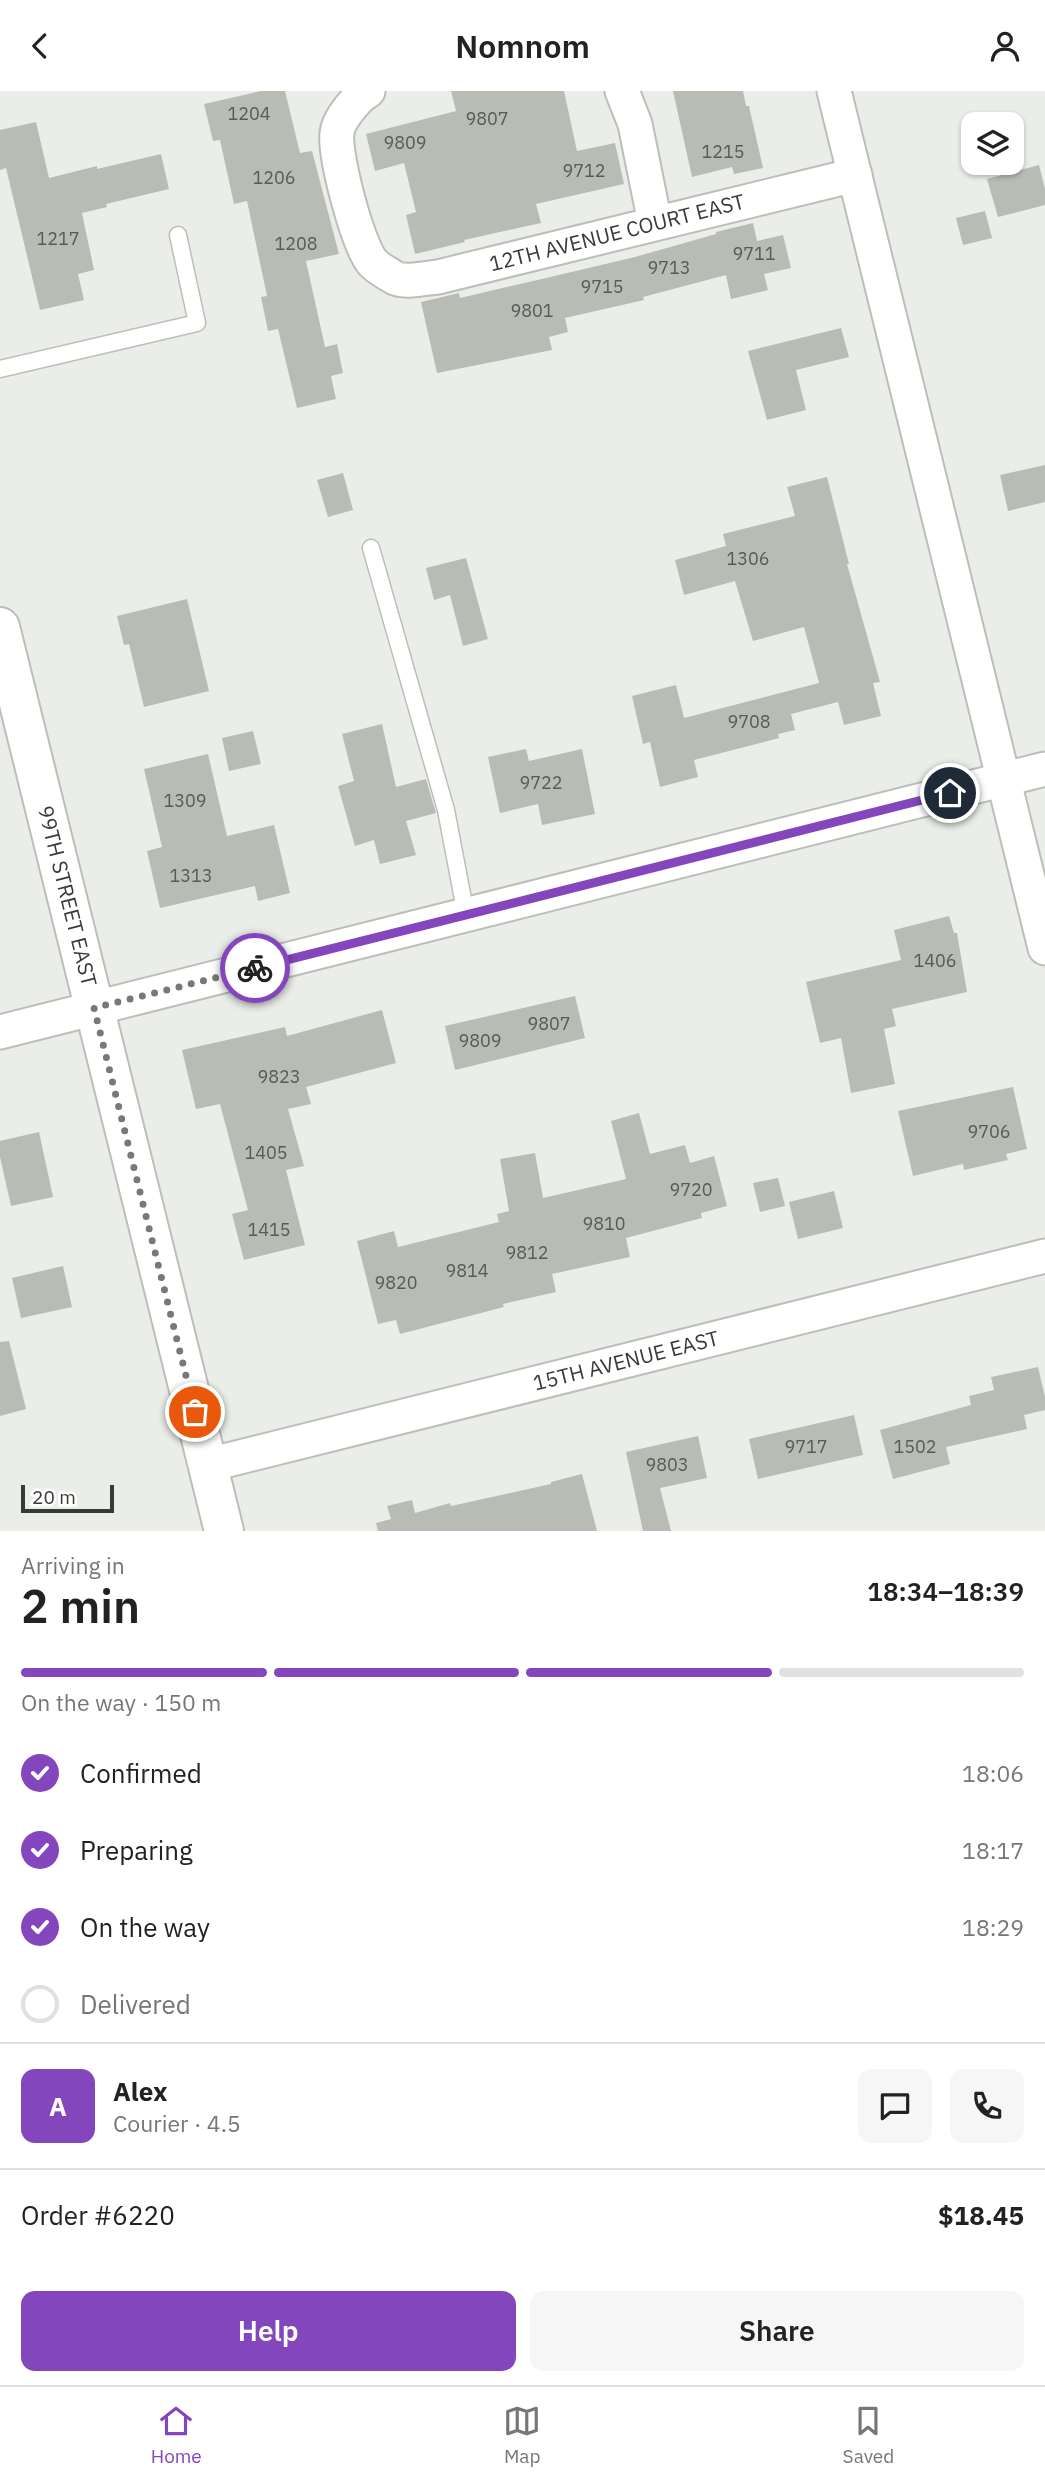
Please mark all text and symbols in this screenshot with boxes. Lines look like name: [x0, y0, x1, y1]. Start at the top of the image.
text: Nomnom: [455, 25, 590, 67]
icon: back: [21, 27, 59, 65]
icon: person: [986, 27, 1024, 65]
house number: 1204: [227, 102, 271, 125]
house number: 9807: [465, 107, 509, 130]
map controls: [961, 112, 1024, 175]
button: layers: [961, 112, 1024, 175]
house number: 9809: [383, 131, 427, 154]
house number: 1215: [701, 140, 745, 163]
house number: 9712: [562, 159, 606, 182]
house number: 1206: [252, 166, 296, 189]
street label: 12TH AVENUE COURT EAST: [486, 187, 747, 277]
house number: 1217: [36, 227, 80, 250]
house number: 1208: [274, 232, 318, 255]
house number: 9711: [732, 242, 776, 265]
house number: 9713: [647, 256, 691, 279]
house number: 9715: [580, 275, 624, 298]
house number: 9801: [510, 299, 554, 322]
house number: 1306: [726, 547, 770, 570]
house number: 9708: [727, 710, 771, 733]
pin: [920, 763, 980, 823]
house number: 9722: [519, 771, 563, 794]
icon: home: [931, 774, 969, 812]
house number: 1309: [163, 789, 207, 812]
street label: 99TH STREET EAST: [32, 802, 104, 989]
house number: 1313: [169, 864, 213, 887]
courier: [220, 933, 290, 1003]
icon: bike: [236, 949, 274, 987]
house number: 1406: [913, 949, 957, 972]
house number: 9807: [527, 1012, 571, 1035]
house number: 9809: [458, 1029, 502, 1052]
house number: 9823: [257, 1065, 301, 1088]
house number: 9706: [967, 1120, 1011, 1143]
house number: 1405: [244, 1141, 288, 1164]
house number: 9720: [669, 1178, 713, 1201]
house number: 9810: [582, 1212, 626, 1235]
house number: 1415: [247, 1218, 291, 1241]
house number: 9812: [505, 1241, 549, 1264]
house number: 9814: [445, 1259, 489, 1282]
house number: 9820: [374, 1271, 418, 1294]
street label: 15TH AVENUE EAST: [530, 1323, 722, 1397]
pin: [165, 1382, 225, 1442]
icon: bag: [176, 1393, 214, 1431]
house number: 9717: [784, 1435, 828, 1458]
house number: 1502: [893, 1435, 937, 1458]
house number: 9803: [645, 1453, 689, 1476]
scale bar: [21, 1482, 114, 1514]
text: 20 m: [32, 1485, 76, 1509]
text: Arriving in: [21, 1550, 125, 1580]
text: 18:34–18:39: [867, 1574, 1024, 1608]
text: 2 min: [21, 1576, 140, 1636]
text: On the way · 150 m: [21, 1687, 221, 1717]
icon: check: [21, 1754, 59, 1792]
text: Confirmed: [80, 1756, 202, 1790]
text: 18:06: [962, 1758, 1024, 1788]
icon: check: [21, 1831, 59, 1869]
text: Preparing: [80, 1833, 193, 1867]
text: 18:17: [962, 1835, 1024, 1865]
icon: check: [21, 1908, 59, 1946]
text: On the way: [80, 1910, 210, 1944]
text: 18:29: [962, 1912, 1024, 1942]
text: Delivered: [80, 1987, 191, 2021]
button: chat: [858, 2069, 932, 2143]
button: phone: [950, 2069, 1024, 2143]
text: Alex: [113, 2074, 167, 2108]
text: A: [49, 2089, 67, 2123]
text: Courier · 4.5: [113, 2108, 241, 2138]
text: Order #6220: [21, 2198, 175, 2232]
text: $18.45: [938, 2198, 1024, 2232]
button: Help: [21, 2291, 516, 2371]
button: Share: [530, 2291, 1024, 2371]
tab: Home: [151, 2402, 202, 2468]
tab: Map: [503, 2402, 541, 2468]
tab: Saved: [843, 2402, 894, 2468]

